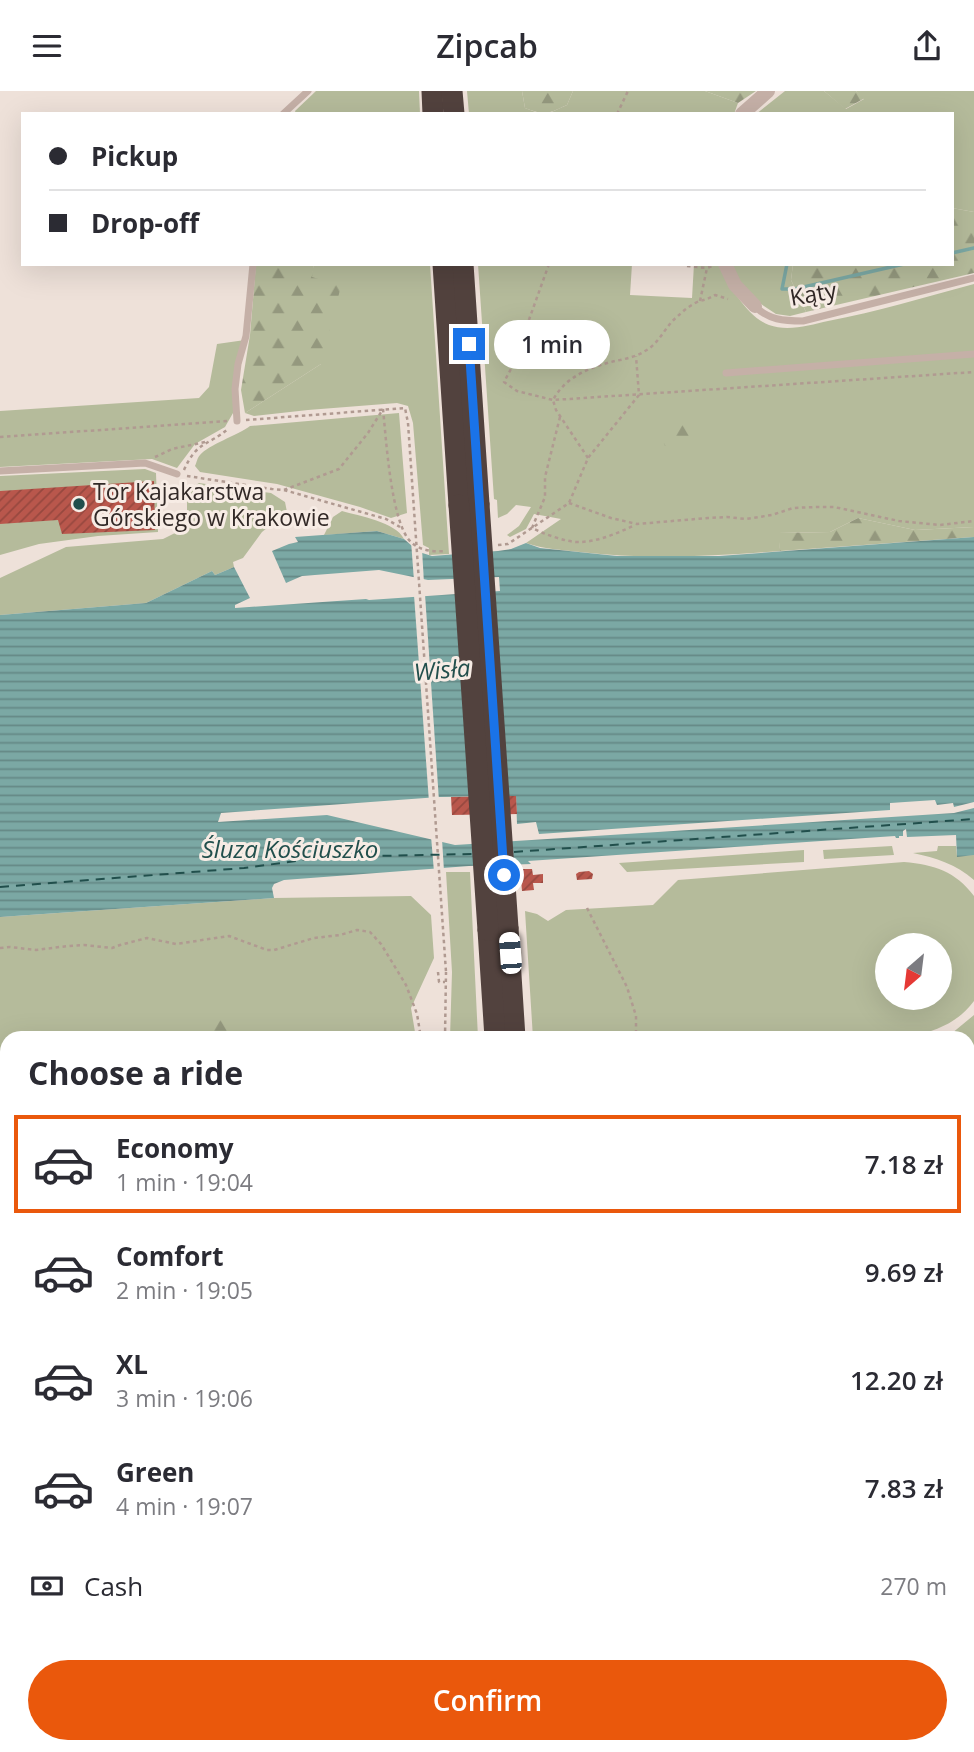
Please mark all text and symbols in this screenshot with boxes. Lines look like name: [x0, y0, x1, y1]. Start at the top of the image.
text: Zipcab: [436, 24, 538, 67]
icon: menu: [28, 27, 66, 65]
icon: share: [908, 27, 946, 65]
text: Pickup: [91, 138, 178, 174]
text: Drop-off: [91, 205, 199, 241]
street label: Kąty: [787, 273, 839, 313]
callout: 1 min: [494, 320, 609, 369]
route end: [453, 328, 485, 360]
text: 1 min: [521, 328, 583, 360]
place label: Tor Kajakarstwa Górskiego w Krakowie: [93, 475, 330, 533]
marker: Tor Kajakarstwa Górskiego w Krakowie: [71, 496, 87, 512]
water label: Wisła: [412, 650, 472, 688]
water label: Śluza Kościuszko: [202, 832, 378, 865]
route start: [488, 859, 520, 891]
car: [499, 931, 522, 975]
north arrow: [875, 933, 952, 1010]
map controls: [875, 933, 952, 1010]
text: Choose a ride: [28, 1051, 243, 1094]
text: Economy: [116, 1130, 234, 1166]
icon: car: [32, 1133, 95, 1196]
text: 7.18 zł: [865, 1146, 943, 1182]
text: 1 min · 19:04: [116, 1166, 253, 1198]
text: Comfort: [116, 1238, 223, 1274]
icon: car: [32, 1241, 95, 1304]
text: 9.69 zł: [865, 1254, 943, 1290]
text: 2 min · 19:05: [116, 1274, 253, 1306]
text: XL: [116, 1346, 148, 1382]
icon: car: [32, 1349, 95, 1412]
text: 12.20 zł: [850, 1362, 943, 1398]
text: 3 min · 19:06: [116, 1382, 253, 1414]
text: Green: [116, 1454, 194, 1490]
icon: car: [32, 1457, 95, 1520]
text: 7.83 zł: [865, 1470, 943, 1506]
text: 4 min · 19:07: [116, 1490, 253, 1522]
icon: cash: [28, 1567, 66, 1605]
text: Cash: [84, 1568, 143, 1604]
text: 270 m: [880, 1570, 947, 1602]
button: Confirm: [28, 1660, 947, 1740]

